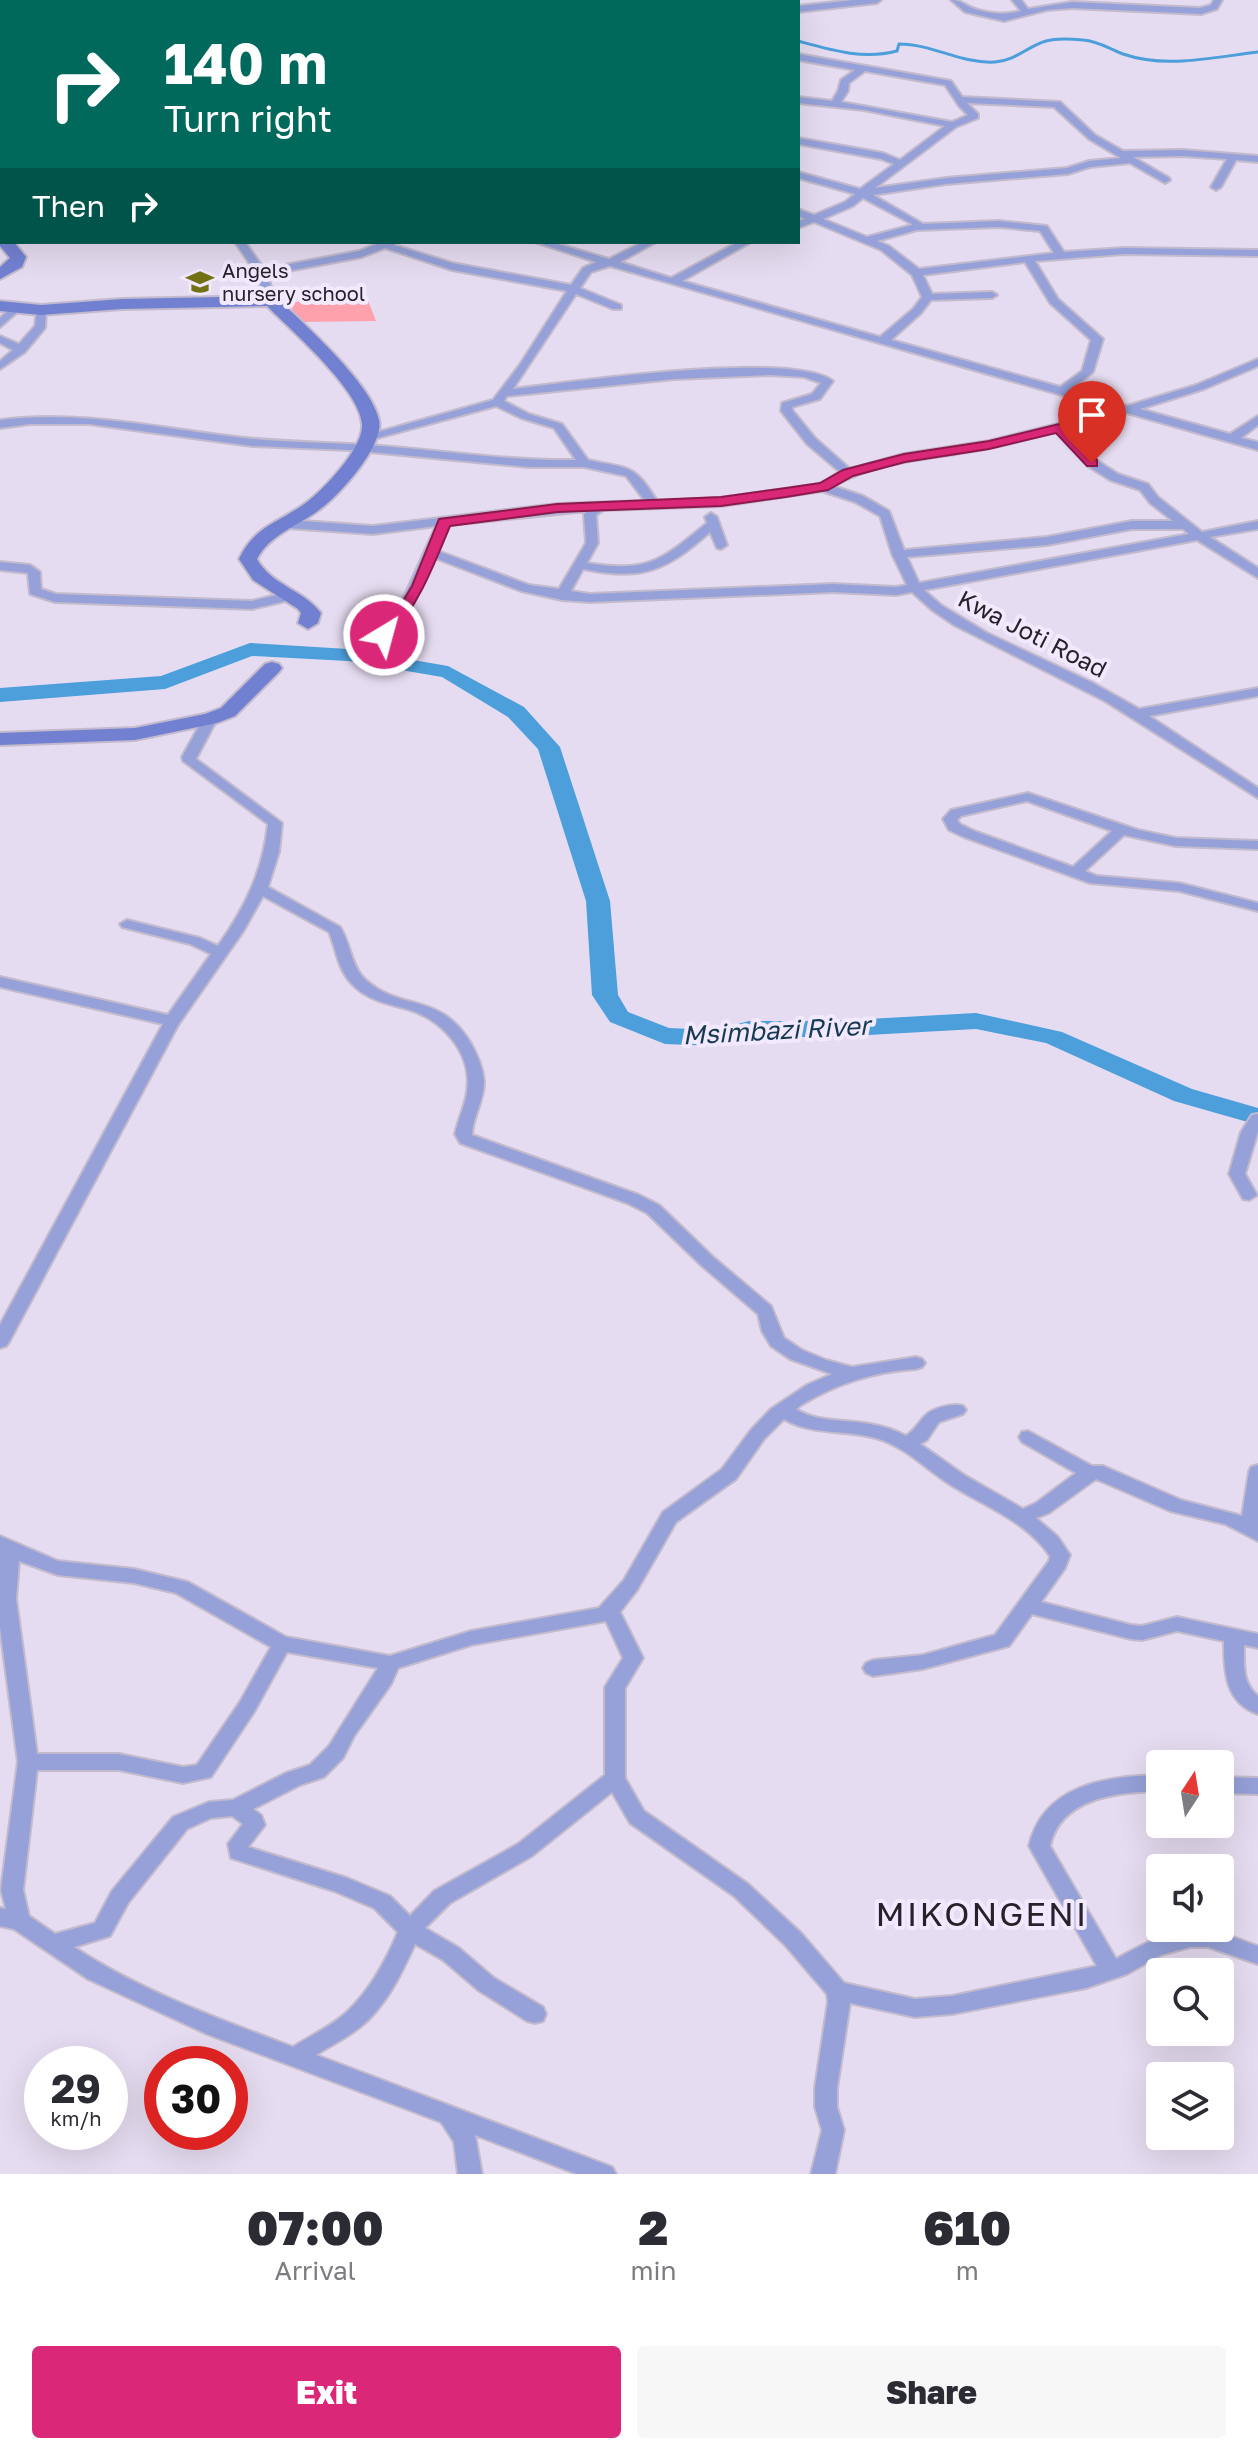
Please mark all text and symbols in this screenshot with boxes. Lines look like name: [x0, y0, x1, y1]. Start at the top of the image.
text: 140 m: [164, 29, 327, 96]
icon: right: [32, 32, 136, 136]
text: Turn right: [164, 97, 332, 140]
icon: right: [121, 184, 165, 228]
text: Then: [32, 188, 105, 224]
place label: Angels nursery school: [222, 258, 365, 305]
school or university icon: Angels nursery school: [185, 267, 215, 297]
pin: [1058, 381, 1126, 463]
icon: arrive: [1070, 393, 1114, 437]
street label: Kwa Joti Road: [954, 583, 1112, 683]
position arrow: [342, 593, 426, 677]
water label: Msimbazi River: [682, 1009, 874, 1050]
north arrow: [1146, 1750, 1234, 1838]
map controls: [1146, 1750, 1234, 2150]
button: sound: [1146, 1854, 1234, 1942]
district label: MIKONGENI: [876, 1893, 1088, 1933]
button: search: [1146, 1958, 1234, 2046]
speed limit sign: 30: [144, 2046, 248, 2150]
button: layers: [1146, 2062, 1234, 2150]
text: 29: [51, 2064, 101, 2112]
text: km/h: [51, 2106, 101, 2130]
text: 07:00: [247, 2198, 384, 2256]
text: 2: [639, 2198, 668, 2256]
text: 610: [923, 2198, 1011, 2256]
text: Arrival: [274, 2255, 356, 2286]
text: min: [630, 2255, 676, 2286]
text: m: [956, 2255, 979, 2286]
button: Exit: [32, 2346, 621, 2438]
button: Share: [637, 2346, 1226, 2438]

